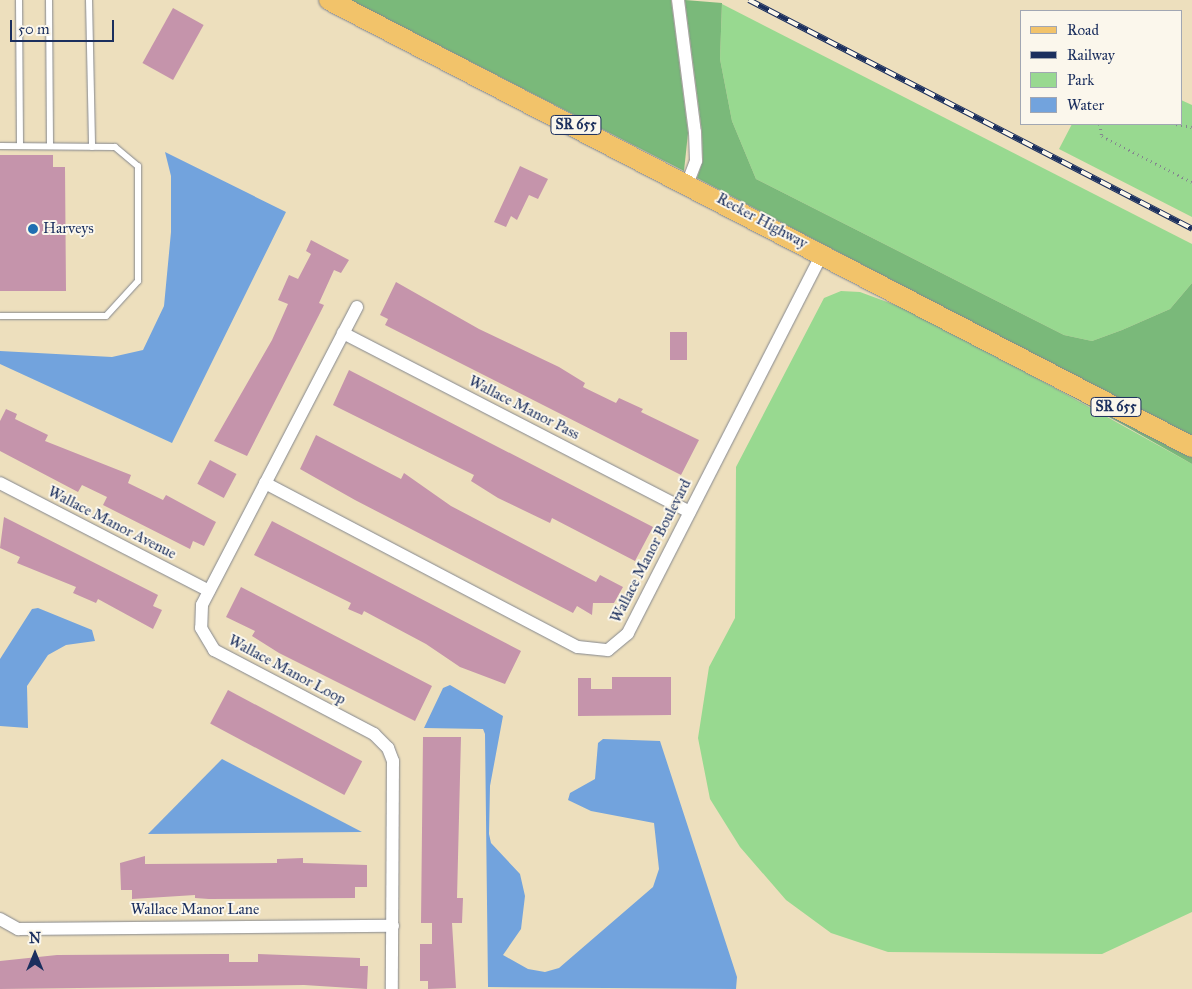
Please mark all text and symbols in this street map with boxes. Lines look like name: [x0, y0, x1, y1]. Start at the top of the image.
scale bar: [12, 10, 116, 42]
legend: [1020, 10, 1182, 125]
text: 50 m: [18, 20, 50, 38]
text: Road: [1067, 21, 1099, 39]
text: Railway: [1067, 46, 1115, 64]
text: Park: [1067, 71, 1094, 89]
text: Water: [1067, 96, 1104, 114]
road number: SR 655: [550, 114, 602, 136]
street label: Recker Highway: [714, 190, 810, 252]
place label: Harveys: [43, 220, 94, 238]
marker: Harveys: [27, 223, 39, 235]
street label: Wallace Manor Pass: [466, 372, 582, 444]
road number: SR 655: [1090, 396, 1142, 418]
street label: Wallace Manor Boulevard: [607, 476, 695, 626]
street label: Wallace Manor Avenue: [45, 483, 179, 563]
street label: Wallace Manor Loop: [225, 631, 349, 709]
street label: Wallace Manor Lane: [131, 901, 259, 919]
north arrow: [10, 929, 60, 979]
text: N: [29, 930, 41, 947]

